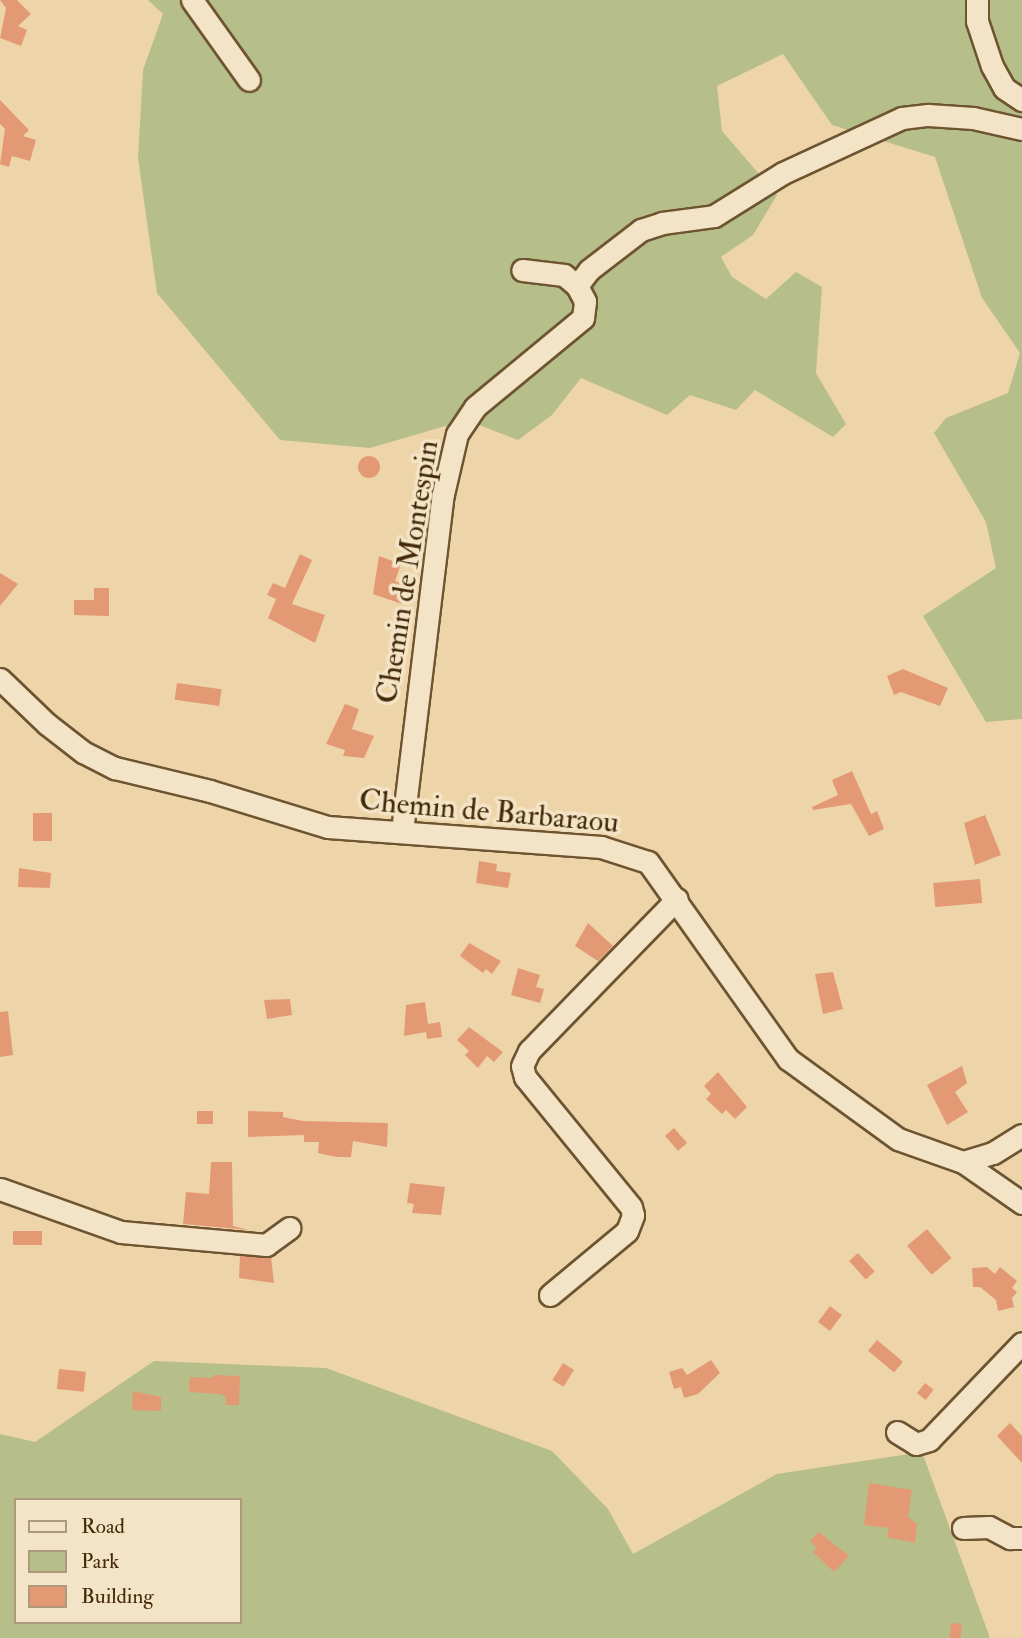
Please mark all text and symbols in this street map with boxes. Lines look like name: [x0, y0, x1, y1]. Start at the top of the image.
street label: Chemin de Montespin: [369, 438, 447, 706]
street label: Chemin de Barbaraou: [358, 783, 620, 841]
legend: [14, 1498, 242, 1624]
text: Road: [81, 1513, 125, 1540]
text: Park: [81, 1548, 119, 1575]
text: Building: [81, 1583, 154, 1610]

